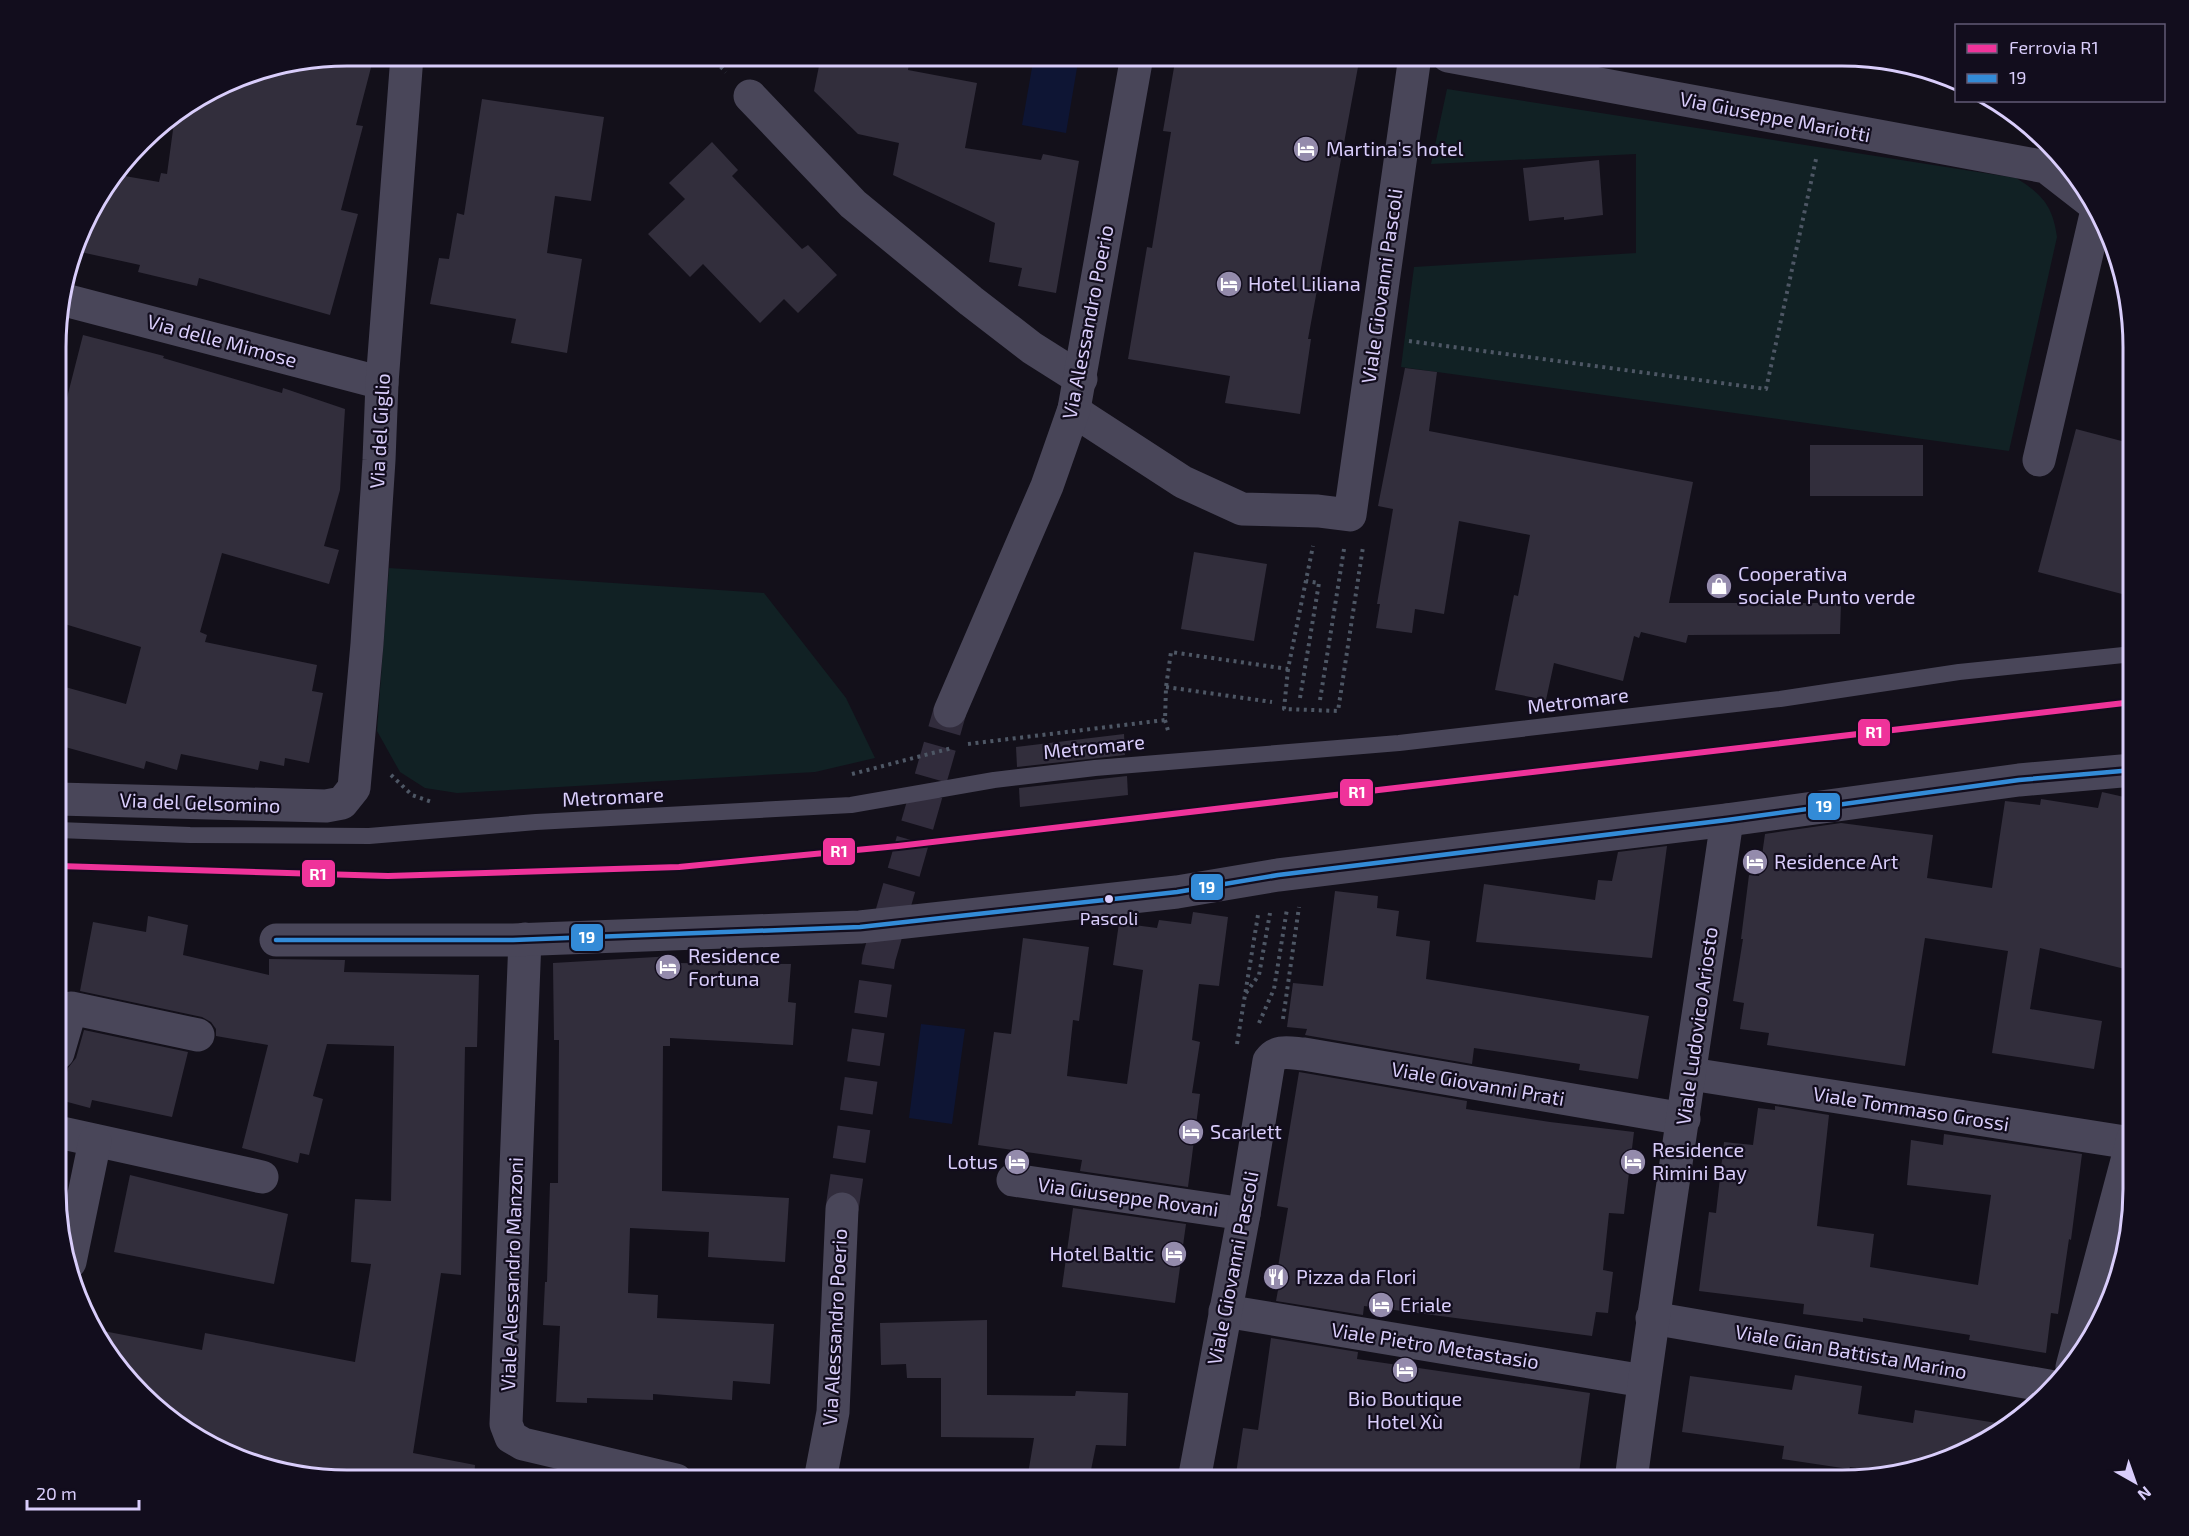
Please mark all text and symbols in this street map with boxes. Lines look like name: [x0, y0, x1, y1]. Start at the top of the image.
legend: [1955, 24, 2165, 102]
text: Ferrovia R1: [2009, 36, 2099, 58]
text: 19: [2009, 66, 2026, 88]
street label: Via Giuseppe Mariotti: [1678, 86, 1873, 146]
hotel icon: Martina's hotel: [1291, 134, 1321, 164]
place label: Martina's hotel: [1326, 136, 1464, 160]
street label: Viale Giovanni Pascoli: [1355, 187, 1407, 385]
street label: Via Alessandro Poerio: [1056, 223, 1118, 421]
hotel icon: Hotel Liliana: [1214, 269, 1244, 299]
place label: Hotel Liliana: [1248, 271, 1361, 295]
street label: Via delle Mimose: [145, 308, 300, 372]
street label: Via del Giglio: [364, 373, 394, 489]
place label: Cooperativa sociale Punto verde: [1738, 561, 1915, 608]
shop icon: Cooperativa sociale Punto verde: [1704, 571, 1734, 601]
street label: Metromare: [1526, 682, 1630, 718]
line badge: R1: [1857, 718, 1891, 747]
text: R1: [1865, 722, 1883, 741]
street label: Metromare: [1042, 729, 1146, 763]
line badge: R1: [1339, 778, 1374, 807]
street label: Metromare: [561, 781, 665, 811]
text: R1: [1348, 782, 1366, 801]
street label: Via del Gelsomino: [119, 787, 281, 817]
line badge: 19: [1807, 792, 1841, 821]
text: 19: [1816, 796, 1832, 815]
line badge: R1: [822, 837, 856, 866]
text: R1: [830, 841, 848, 860]
hotel icon: Residence Art: [1740, 847, 1770, 877]
place label: Residence Art: [1774, 849, 1899, 873]
line badge: R1: [301, 859, 336, 888]
text: R1: [309, 864, 327, 883]
line badge: 19: [1190, 873, 1224, 901]
text: 19: [1199, 877, 1215, 896]
marker: Pascoli: [1103, 893, 1115, 905]
place label: Pascoli: [1080, 907, 1138, 929]
line badge: 19: [570, 923, 604, 952]
street label: Viale Ludovico Ariosto: [1670, 925, 1722, 1127]
text: 19: [579, 927, 595, 946]
place label: Residence Fortuna: [688, 943, 780, 990]
hotel icon: Residence Fortuna: [653, 952, 683, 982]
street label: Viale Giovanni Prati: [1390, 1056, 1567, 1110]
street label: Viale Tommaso Grossi: [1811, 1081, 2011, 1135]
hotel icon: Scarlett: [1176, 1117, 1206, 1147]
place label: Scarlett: [1210, 1119, 1282, 1143]
place label: Residence Rimini Bay: [1652, 1137, 1747, 1184]
hotel icon: Lotus: [1002, 1147, 1032, 1177]
hotel icon: Residence Rimini Bay: [1618, 1147, 1648, 1177]
place label: Lotus: [947, 1149, 998, 1173]
street label: Viale Alessandro Manzoni: [495, 1157, 527, 1391]
street label: Viale Giovanni Pascoli: [1201, 1169, 1263, 1367]
street label: Via Giuseppe Rovani: [1036, 1171, 1220, 1221]
street label: Via Alessandro Poerio: [817, 1228, 851, 1426]
hotel icon: Hotel Baltic: [1159, 1239, 1189, 1269]
place label: Hotel Baltic: [1050, 1241, 1154, 1265]
restaurant icon: Pizza da Flori: [1261, 1262, 1291, 1292]
place label: Pizza da Flori: [1296, 1264, 1417, 1288]
hotel icon: Eriale: [1366, 1290, 1396, 1320]
place label: Eriale: [1400, 1292, 1452, 1316]
street label: Viale Pietro Metastasio: [1330, 1317, 1541, 1373]
street label: Viale Gian Battista Marino: [1733, 1319, 1969, 1383]
hotel icon: Bio Boutique Hotel Xù: [1390, 1355, 1420, 1385]
place label: Bio Boutique Hotel Xù: [1348, 1386, 1462, 1433]
north arrow: [2105, 1452, 2165, 1512]
scale bar: [27, 1473, 140, 1511]
text: 20 m: [36, 1482, 77, 1504]
text: N: [2134, 1483, 2155, 1505]

